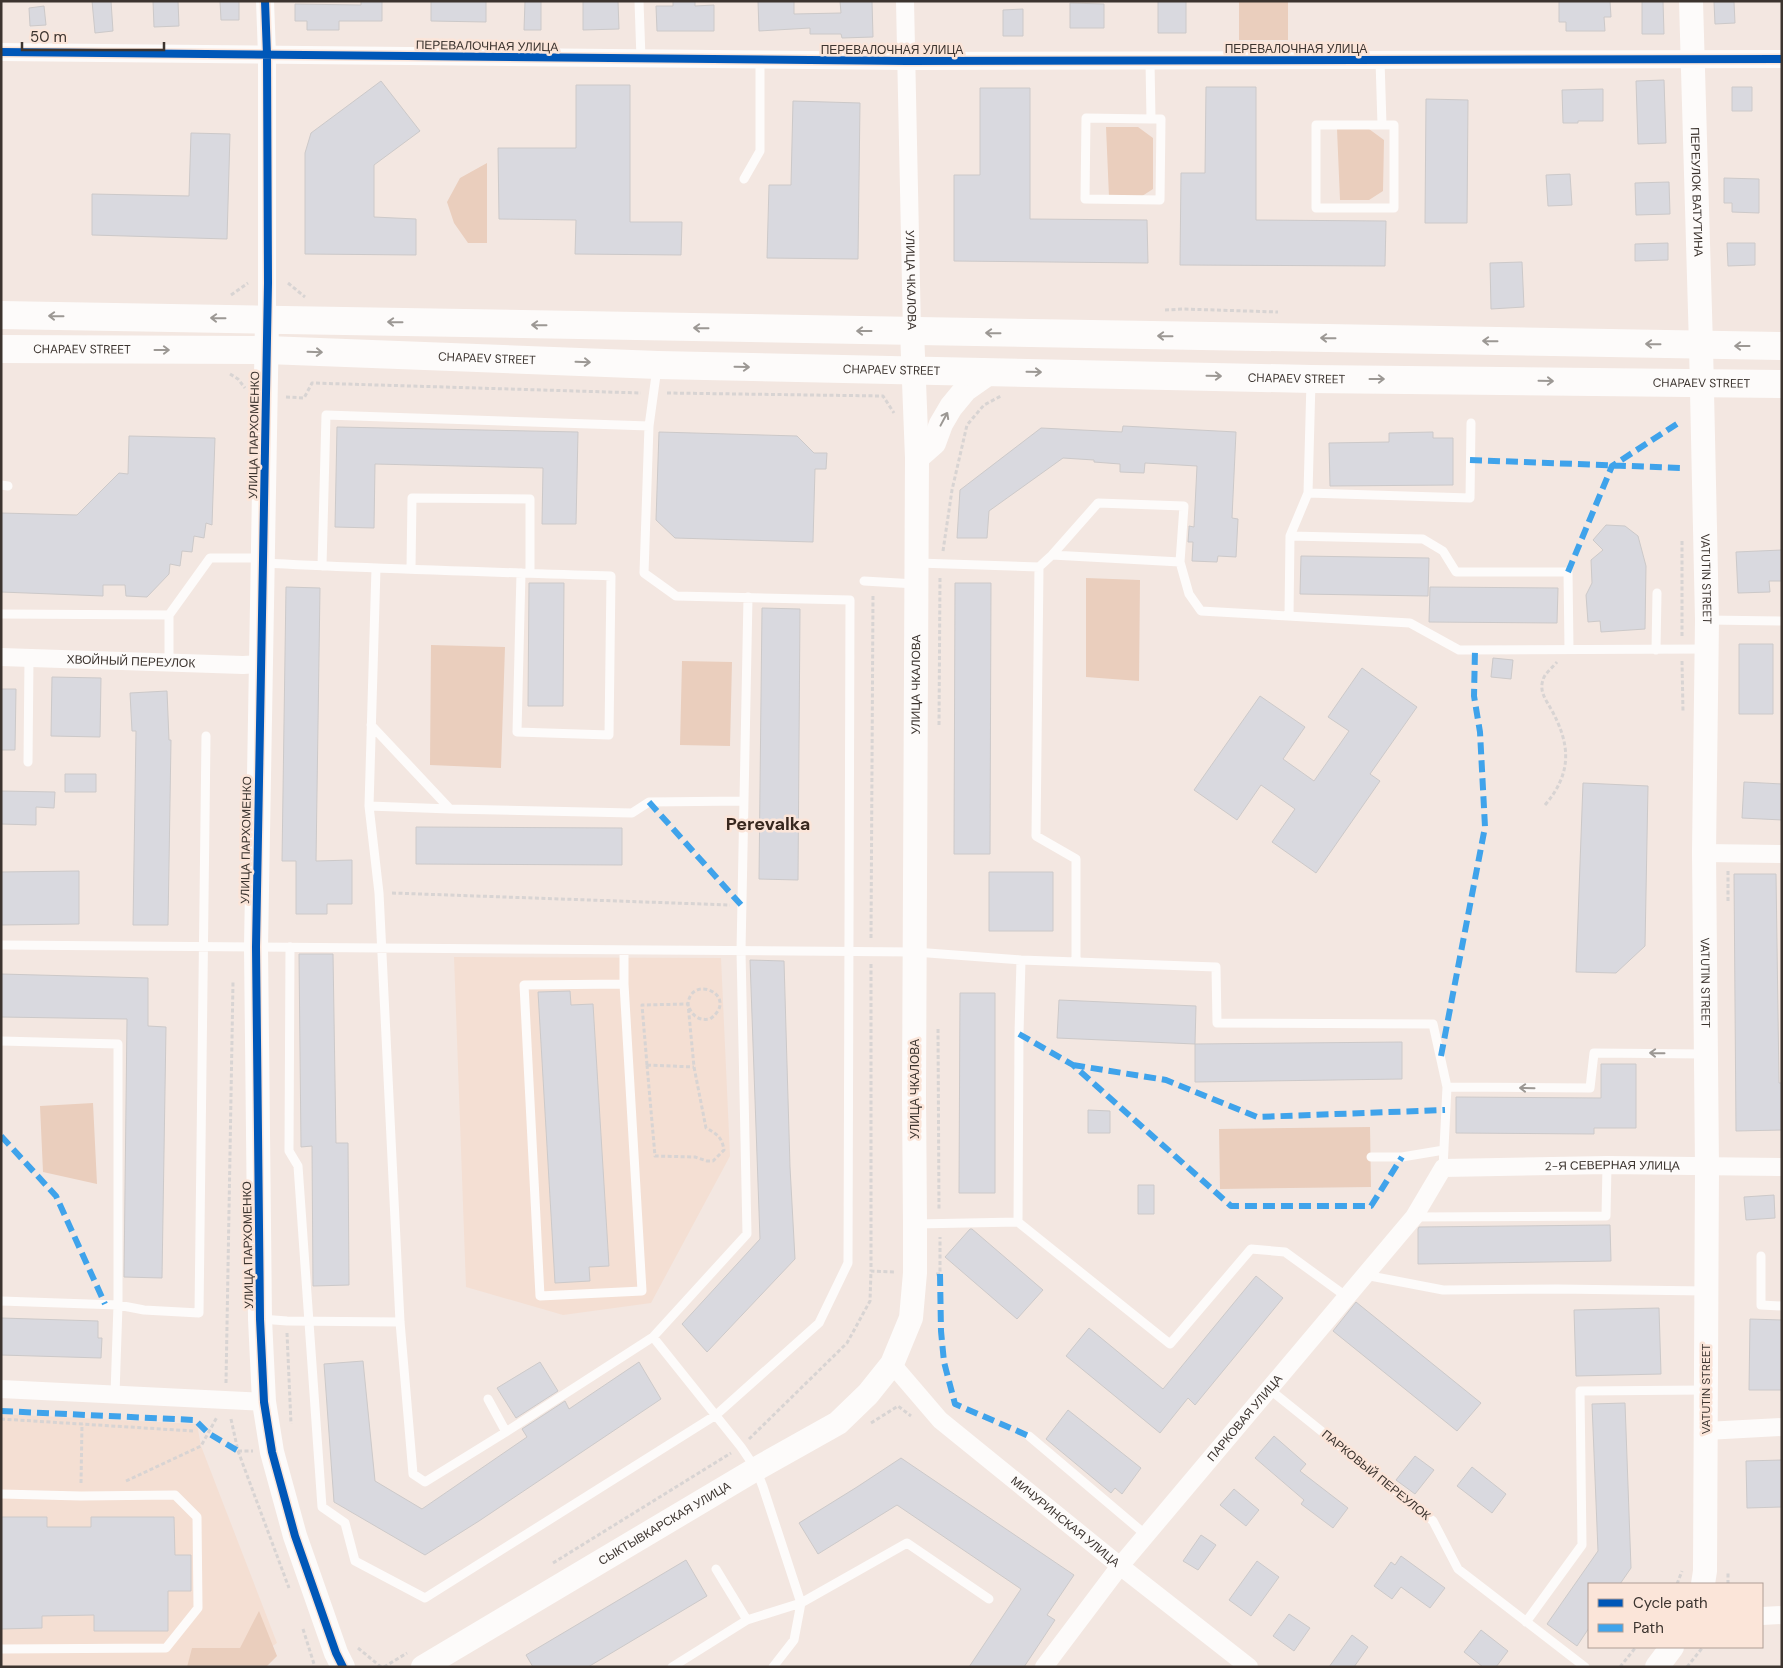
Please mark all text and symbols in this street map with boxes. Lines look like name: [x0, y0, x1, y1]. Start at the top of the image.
scale bar: [22, 20, 165, 52]
text: 50 m: [30, 27, 67, 47]
street label: ПЕРЕВАЛОЧНАЯ УЛИЦА: [416, 37, 558, 55]
street label: ПЕРЕВАЛОЧНАЯ УЛИЦА: [1225, 41, 1367, 57]
street label: ПЕРЕВАЛОЧНАЯ УЛИЦА: [821, 42, 963, 58]
street label: ПЕРЕУЛОК ВАТУТИНА: [1687, 127, 1706, 257]
street label: УЛИЦА ЧКАЛОВА: [902, 230, 920, 330]
one-way arrow: [48, 311, 64, 321]
one-way arrow: [211, 313, 227, 323]
one-way arrow: [387, 317, 403, 327]
one-way arrow: [531, 320, 548, 330]
one-way arrow: [693, 323, 710, 333]
one-way arrow: [856, 326, 872, 336]
one-way arrow: [985, 328, 1001, 337]
one-way arrow: [1158, 331, 1174, 340]
one-way arrow: [1320, 333, 1336, 343]
one-way arrow: [1483, 336, 1499, 346]
one-way arrow: [1645, 340, 1661, 349]
street label: CHAPAEV STREET: [33, 341, 131, 357]
one-way arrow: [1734, 341, 1750, 351]
one-way arrow: [154, 345, 170, 355]
one-way arrow: [307, 347, 323, 356]
street label: CHAPAEV STREET: [438, 349, 536, 368]
one-way arrow: [574, 357, 590, 367]
street label: CHAPAEV STREET: [843, 361, 941, 379]
one-way arrow: [733, 362, 749, 372]
one-way arrow: [1025, 367, 1041, 376]
street label: CHAPAEV STREET: [1248, 370, 1346, 387]
street label: УЛИЦА ПАРХОМЕНКО: [245, 371, 263, 499]
one-way arrow: [1205, 371, 1221, 381]
one-way arrow: [1368, 374, 1385, 384]
street label: CHAPAEV STREET: [1653, 375, 1751, 392]
one-way arrow: [1538, 376, 1554, 386]
one-way arrow: [940, 412, 949, 427]
street label: VATUTIN STREET: [1697, 533, 1715, 624]
street label: УЛИЦА ЧКАЛОВА: [908, 635, 924, 735]
street label: ХВОЙНЫЙ ПЕРЕУЛОК: [66, 651, 196, 671]
street label: УЛИЦА ПАРХОМЕНКО: [237, 776, 255, 904]
district label: Perevalka: [726, 812, 810, 836]
street label: VATUTIN STREET: [1697, 937, 1714, 1028]
street label: УЛИЦА ЧКАЛОВА: [907, 1039, 923, 1139]
one-way arrow: [1649, 1049, 1665, 1058]
one-way arrow: [1519, 1083, 1535, 1093]
street label: 2-Я СЕВЕРНАЯ УЛИЦА: [1545, 1157, 1680, 1174]
street label: УЛИЦА ПАРХОМЕНКО: [239, 1181, 257, 1309]
street label: VATUTIN STREET: [1698, 1344, 1714, 1434]
street label: ПАРКОВАЯ УЛИЦА: [1203, 1371, 1286, 1465]
street label: ПАРКОВЫЙ ПЕРЕУЛОК: [1318, 1426, 1434, 1524]
street label: МИЧУРИНСКАЯ УЛИЦА: [1007, 1473, 1123, 1571]
street label: СЫКТЫВКАРСКАЯ УЛИЦА: [595, 1478, 734, 1569]
legend: [1588, 1583, 1763, 1648]
text: Cycle path: [1633, 1593, 1708, 1613]
text: Path: [1633, 1618, 1664, 1638]

